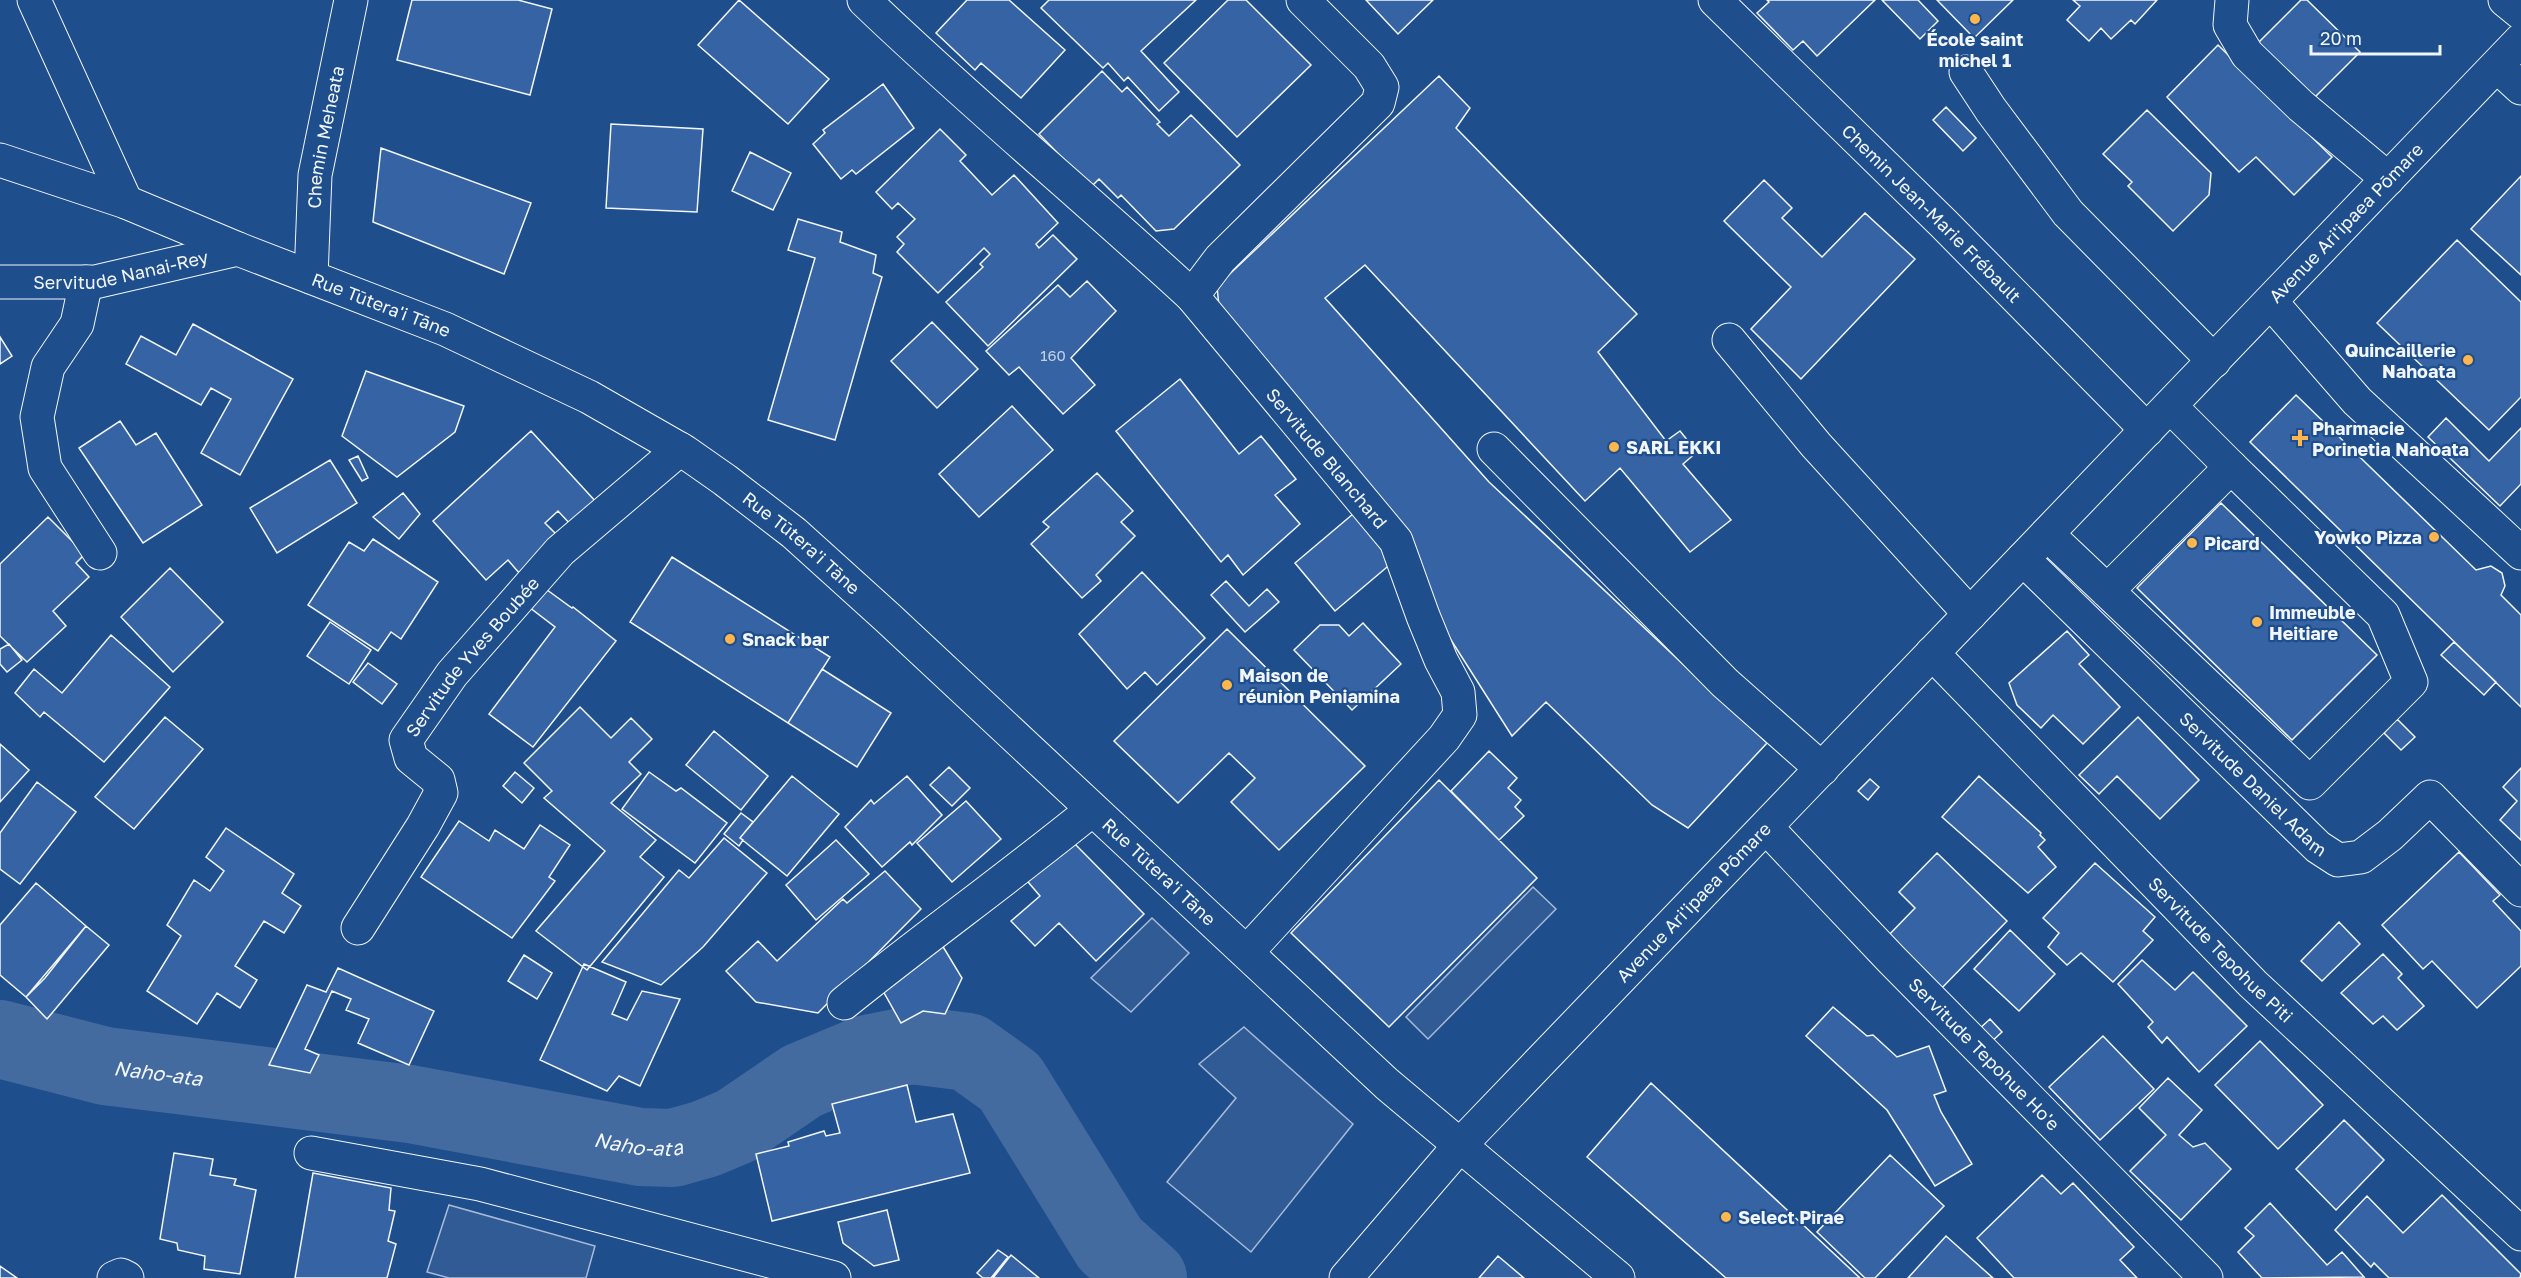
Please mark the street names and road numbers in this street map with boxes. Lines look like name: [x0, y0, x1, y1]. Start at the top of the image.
street label: Chemin Meheata: [303, 64, 348, 209]
street label: Chemin Jean-Marie Frébault: [1837, 119, 2026, 307]
street label: Avenue Ari'ipaea Pōmare: [2264, 138, 2427, 307]
street label: Servitude Nanai-Rey: [33, 245, 210, 293]
street label: Rue Tūtera'i Tāne: [309, 268, 455, 341]
street label: Servitude Blanchard: [1262, 383, 1392, 533]
street label: Rue Tūtera'i Tāne: [739, 487, 865, 599]
street label: Servitude Yves Boubée: [401, 572, 543, 741]
street label: Servitude Daniel Adam: [2175, 707, 2331, 861]
street label: Rue Tūtera'i Tāne: [1098, 813, 1221, 930]
street label: Avenue Ari'ipaea Pōmare: [1612, 818, 1775, 987]
street label: Servitude Tepohue Piti: [2144, 872, 2298, 1027]
street label: Servitude Tepohue Ho'e: [1904, 973, 2065, 1135]

